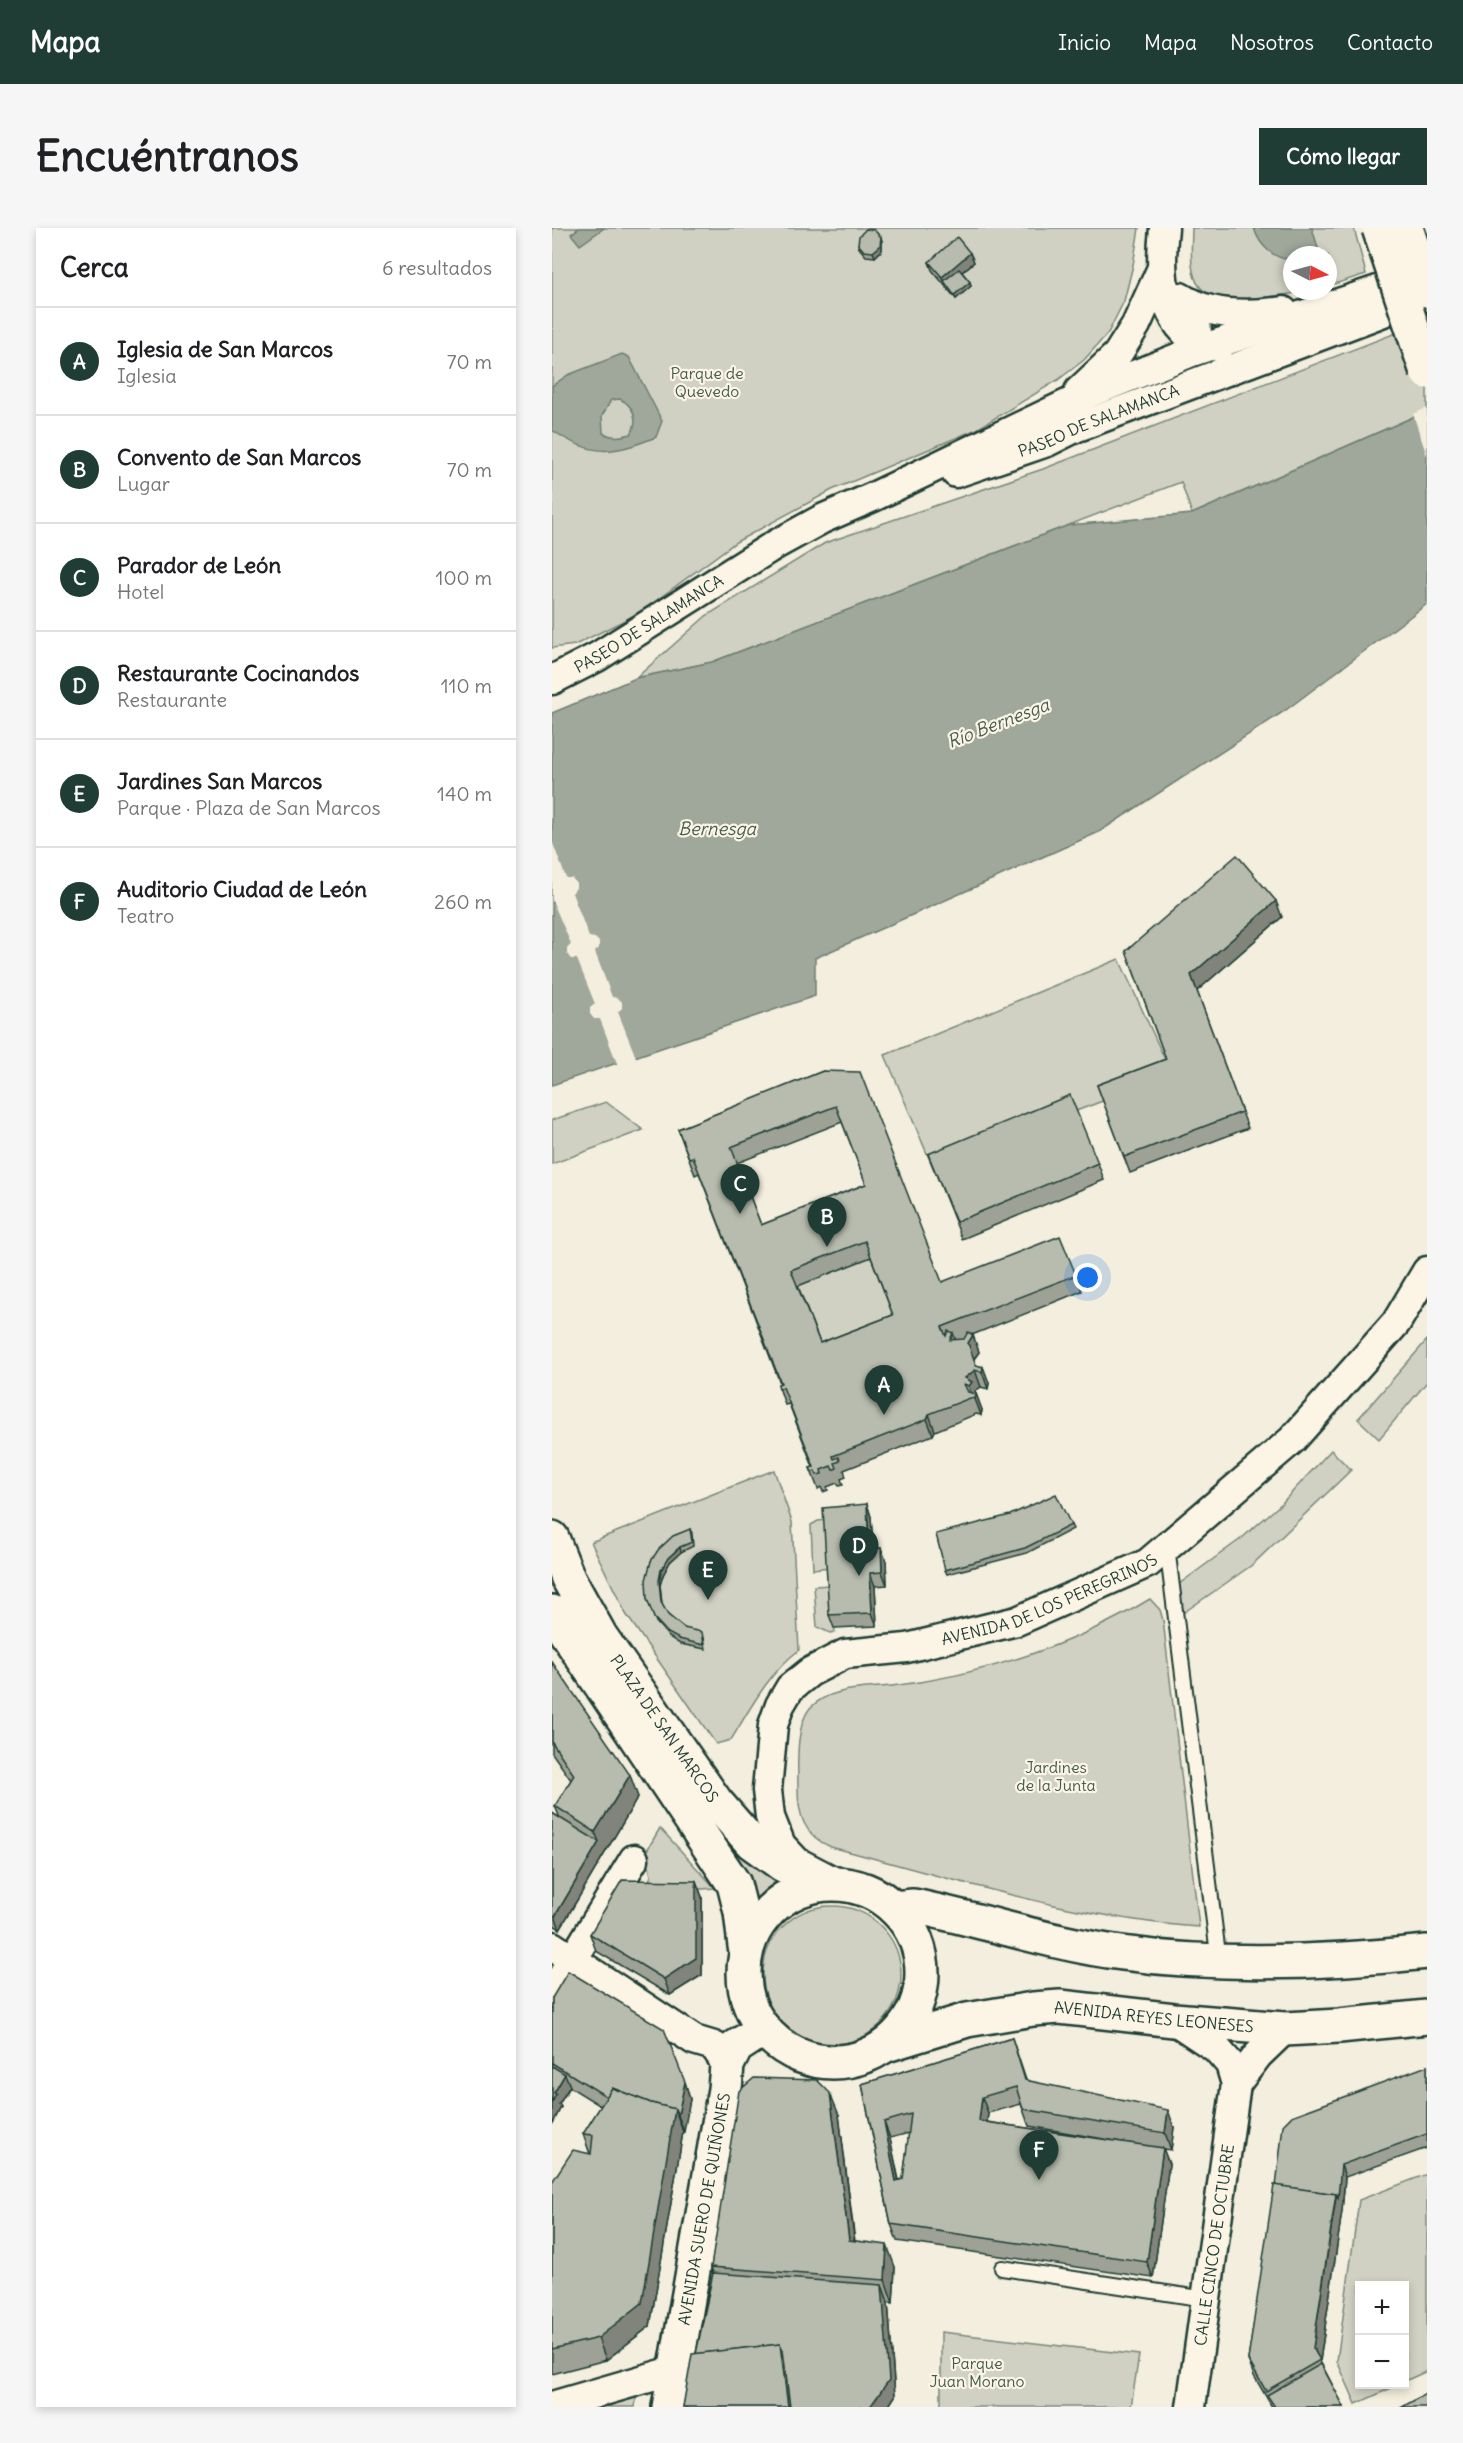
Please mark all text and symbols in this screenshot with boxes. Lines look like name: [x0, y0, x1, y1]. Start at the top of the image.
text: Mapa: [30, 24, 100, 60]
text: Inicio: [1058, 29, 1111, 56]
text: Mapa: [1144, 29, 1197, 56]
text: Nosotros: [1230, 29, 1314, 56]
text: Contacto: [1347, 29, 1433, 56]
button: Cómo llegar: [1259, 128, 1427, 185]
text: Encuéntranos: [36, 130, 299, 182]
north arrow: [1283, 246, 1337, 300]
text: Cerca: [60, 251, 129, 284]
text: 6 resultados: [382, 255, 492, 280]
text: Iglesia de San Marcos: [117, 335, 333, 363]
text: A: [73, 349, 86, 374]
text: 70 m: [447, 349, 492, 374]
text: Iglesia: [117, 363, 177, 388]
park label: Parque de Quevedo: [670, 363, 744, 401]
street label: PASEO DE SALAMANCA: [1015, 380, 1182, 461]
text: Convento de San Marcos: [117, 443, 361, 471]
text: B: [73, 457, 86, 482]
text: 70 m: [447, 457, 492, 482]
text: Lugar: [117, 471, 170, 496]
text: Parador de León: [117, 551, 281, 579]
text: C: [73, 565, 86, 590]
text: 100 m: [435, 565, 492, 590]
street label: PASEO DE SALAMANCA: [571, 570, 727, 677]
text: Hotel: [117, 579, 164, 604]
text: Restaurante Cocinandos: [117, 659, 359, 687]
text: D: [72, 673, 87, 698]
text: 110 m: [441, 673, 492, 698]
text: Restaurante: [117, 687, 227, 712]
water label: Río Bernesga: [944, 692, 1054, 753]
text: Jardines San Marcos: [117, 767, 322, 795]
text: E: [74, 781, 85, 806]
text: 140 m: [437, 781, 492, 806]
text: Parque · Plaza de San Marcos: [117, 795, 381, 820]
water label: Bernesga: [678, 817, 757, 840]
text: Auditorio Ciudad de León: [117, 875, 367, 903]
text: F: [74, 889, 85, 914]
text: 260 m: [434, 889, 492, 914]
text: Teatro: [117, 903, 174, 928]
pin: C: [720, 1164, 759, 1214]
pin: B: [808, 1198, 846, 1247]
your location: [1073, 1263, 1102, 1292]
pin: A: [864, 1366, 904, 1415]
pin: D: [840, 1526, 878, 1576]
street label: AVENIDA DE LOS PEREGRINOS: [939, 1549, 1161, 1649]
pin: E: [688, 1550, 728, 1600]
street label: PLAZA DE SAN MARCOS: [606, 1651, 723, 1806]
park label: Jardines de la Junta: [1016, 1757, 1096, 1795]
street label: AVENIDA REYES LEONESES: [1053, 1997, 1255, 2036]
street label: AVENIDA SUERO DE QUIÑONES: [674, 2091, 734, 2327]
pin: F: [1020, 2130, 1058, 2180]
street label: CALLE CINCO DE OCTUBRE: [1190, 2143, 1238, 2347]
map controls: [1355, 2281, 1409, 2389]
button: +: [1355, 2281, 1409, 2335]
button: −: [1355, 2335, 1409, 2389]
park label: Parque Juan Morano: [929, 2353, 1025, 2391]

